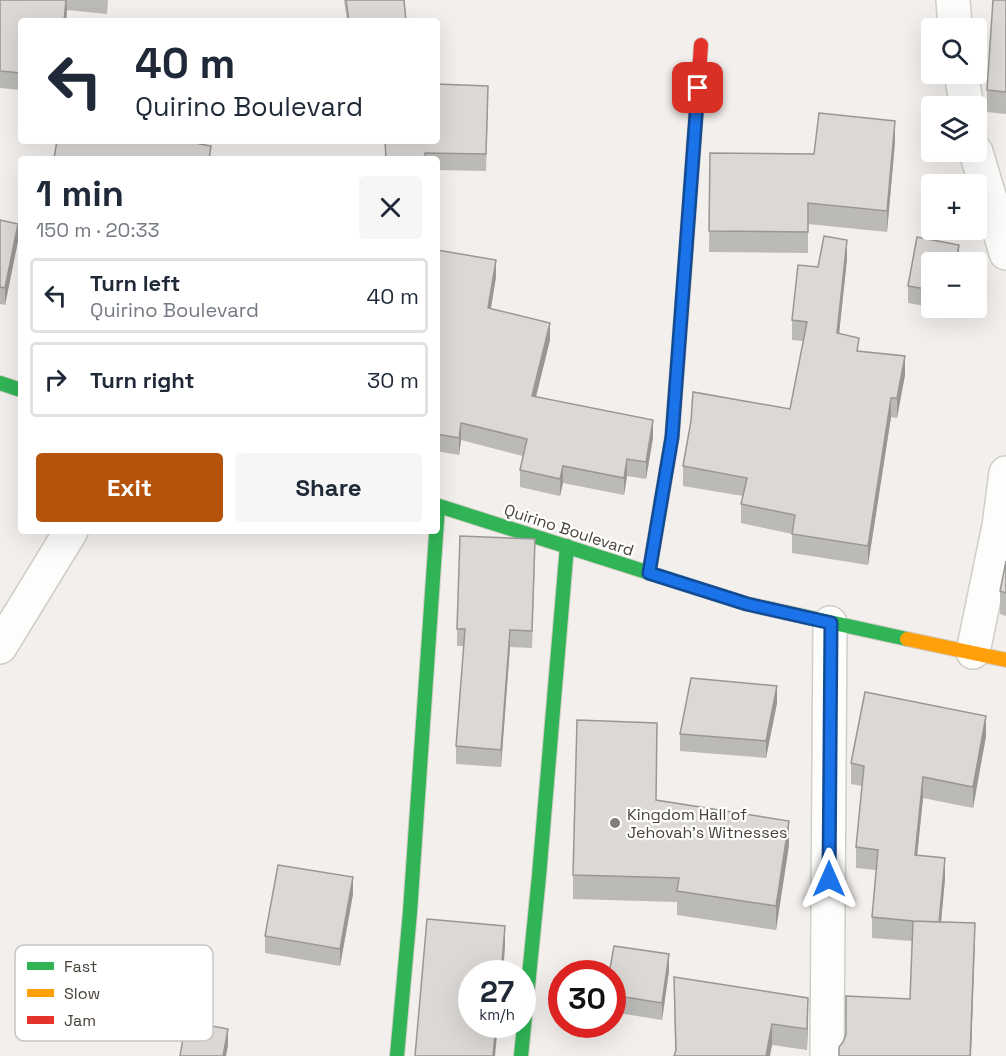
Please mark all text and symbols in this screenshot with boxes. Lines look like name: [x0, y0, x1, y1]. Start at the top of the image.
map controls: [921, 18, 987, 318]
button: search: [921, 18, 987, 84]
text: 40 m: [135, 37, 235, 90]
icon: left: [36, 42, 114, 120]
pin: [672, 62, 723, 113]
icon: arrive: [681, 71, 714, 104]
text: Quirino Boulevard: [135, 89, 363, 124]
button: layers: [921, 96, 987, 162]
text: 1 min: [36, 171, 124, 217]
button: +: [921, 174, 987, 240]
button: close: [359, 176, 422, 239]
text: 150 m · 20:33: [36, 217, 160, 243]
button: −: [921, 252, 987, 318]
text: Turn left: [90, 269, 180, 297]
icon: left: [39, 279, 72, 312]
text: 40 m: [367, 282, 419, 310]
text: Quirino Boulevard: [90, 297, 259, 323]
icon: right: [39, 363, 72, 396]
text: Turn right: [90, 366, 195, 394]
text: 30 m: [367, 366, 419, 394]
button: Exit: [36, 453, 223, 522]
button: Share: [235, 453, 422, 522]
street label: Quirino Boulevard: [501, 499, 637, 561]
place label: Kingdom Hall of Jehovah's Witnesses: [627, 804, 788, 843]
marker: Kingdom Hall of Jehovah's Witnesses: [608, 816, 622, 830]
position arrow: [797, 847, 861, 911]
legend: [15, 945, 213, 1041]
text: Fast: [64, 956, 97, 977]
speed limit sign: 30: [548, 960, 626, 1038]
text: 27: [480, 972, 514, 1011]
text: Slow: [64, 983, 100, 1004]
text: km/h: [479, 1005, 515, 1024]
text: Jam: [64, 1010, 96, 1031]

